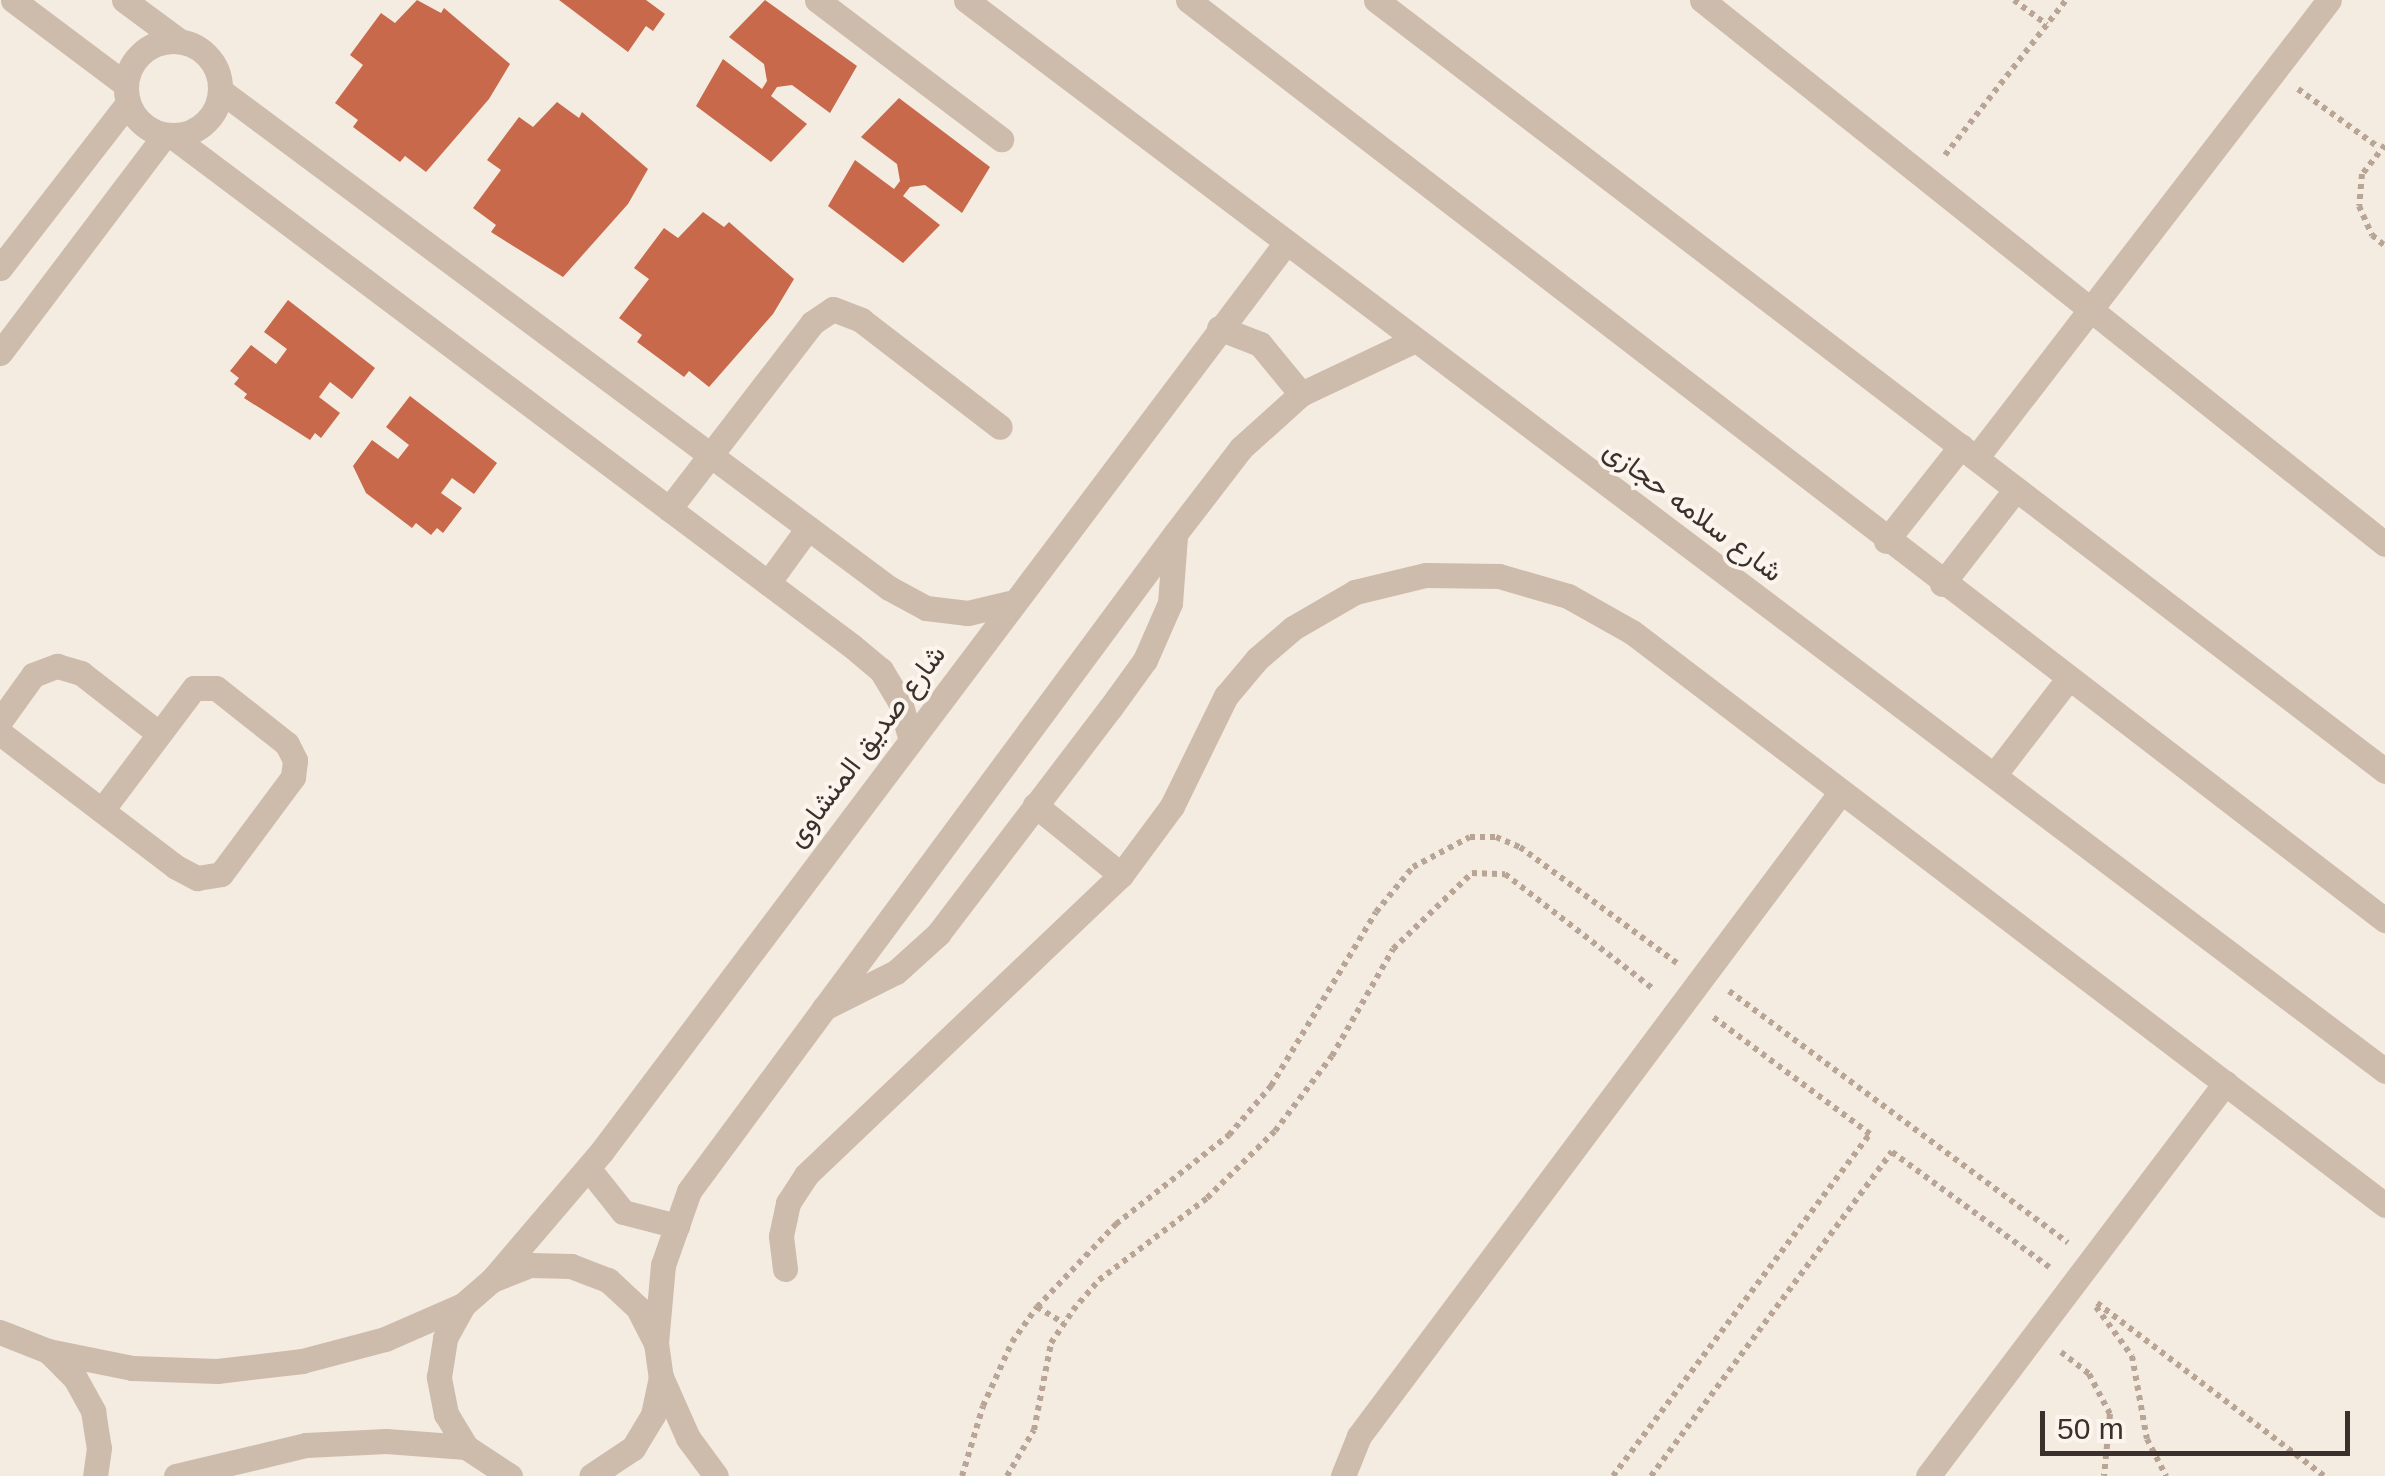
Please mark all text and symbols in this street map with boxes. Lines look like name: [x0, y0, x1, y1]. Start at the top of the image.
street label: شارع سلامه حجازى: [1597, 433, 1789, 589]
street label: شارع صديق المنشاوى: [779, 639, 953, 853]
scale bar: [2045, 1391, 2355, 1453]
text: 50 m: [2057, 1412, 2124, 1445]

